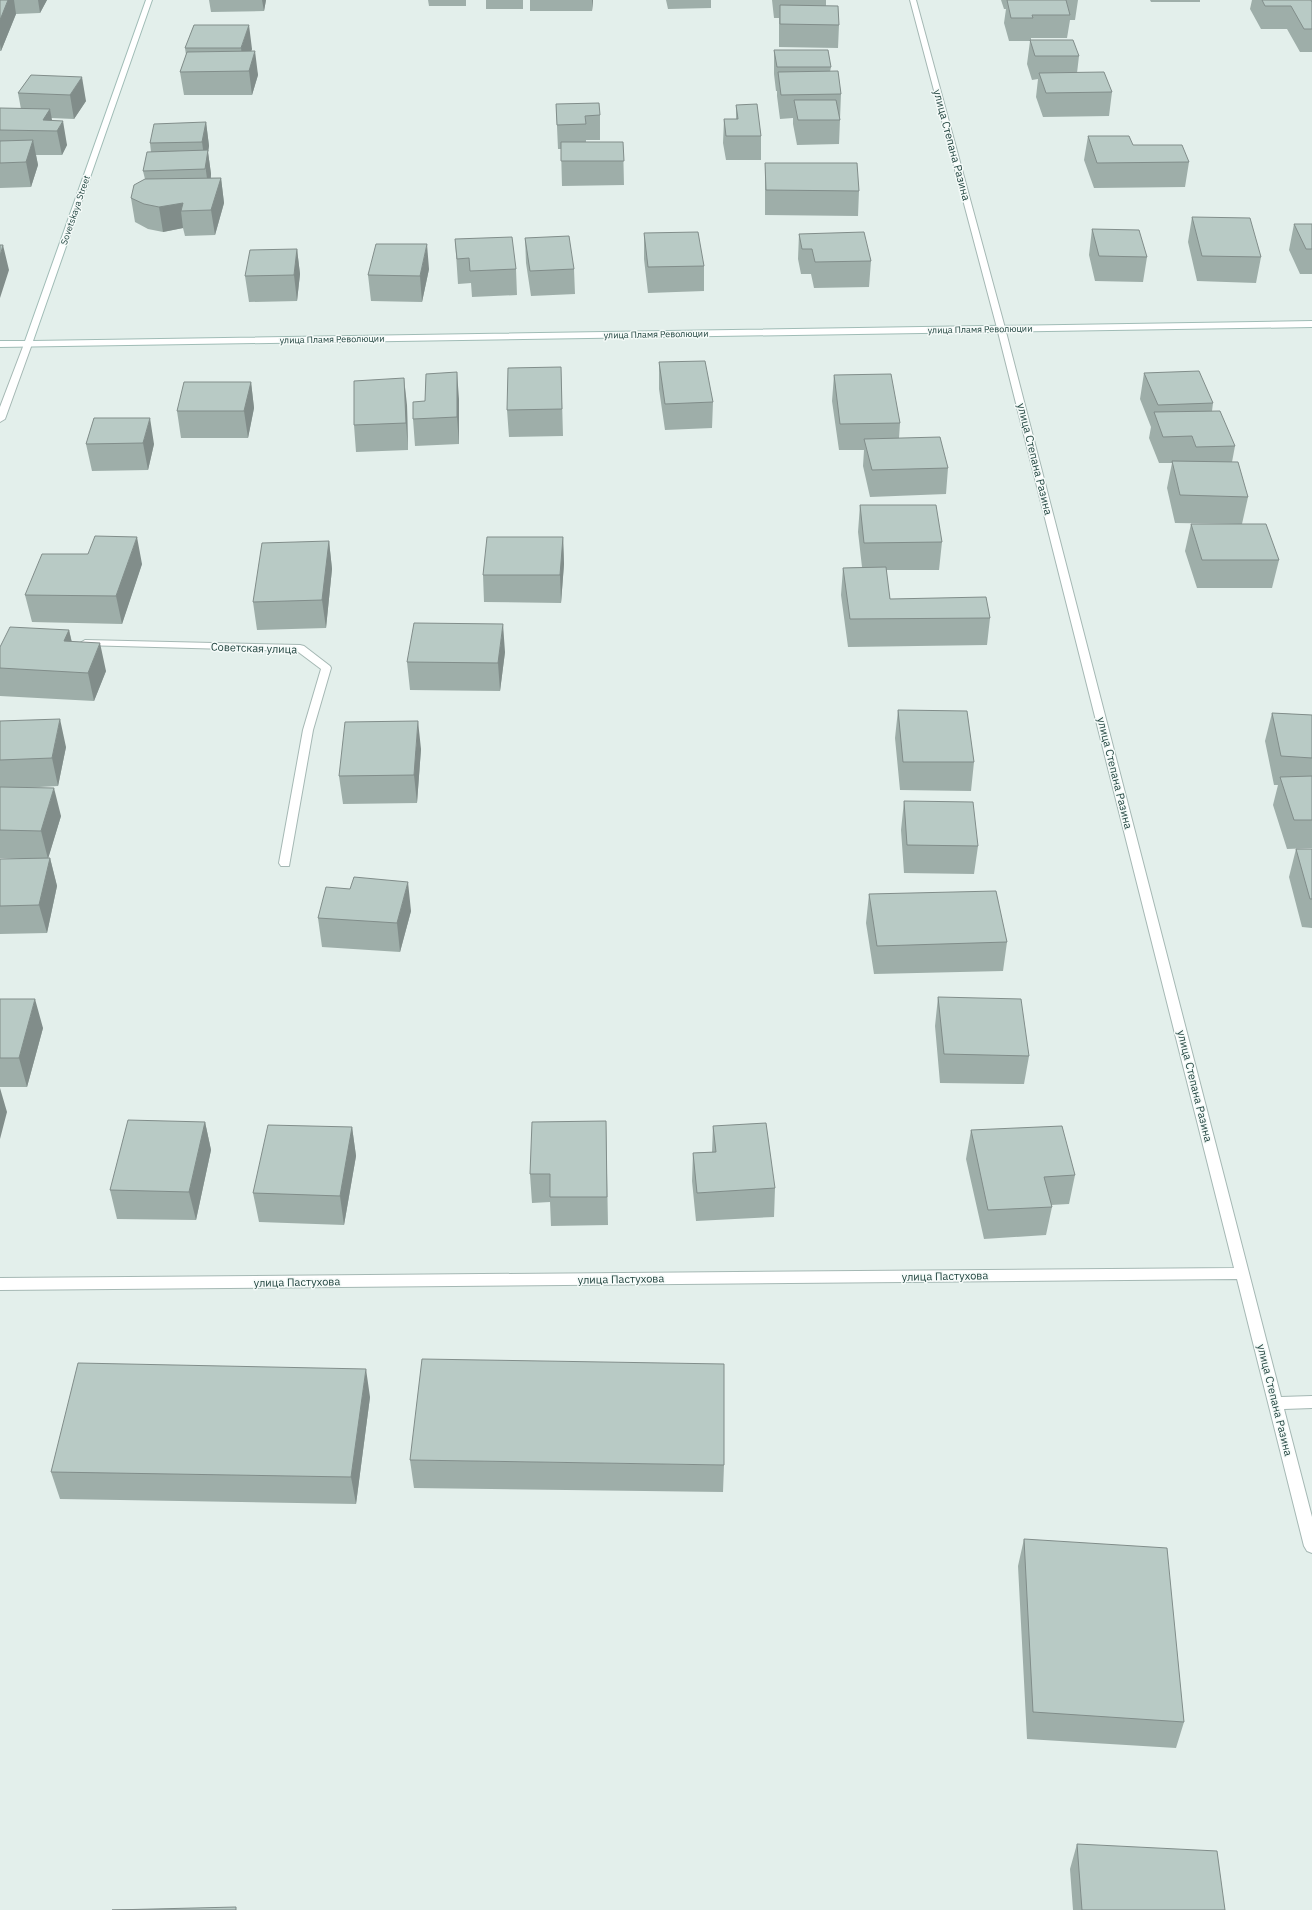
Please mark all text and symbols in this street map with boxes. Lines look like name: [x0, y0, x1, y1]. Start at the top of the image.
street label: улица Степана Разина: [930, 88, 974, 202]
street label: Sovetskaya Street: [58, 174, 92, 246]
street label: улица Пламя Революции: [928, 323, 1032, 335]
street label: улица Пламя Революции: [604, 328, 708, 340]
street label: улица Пламя Революции: [280, 333, 384, 345]
street label: улица Степана Разина: [1014, 402, 1056, 517]
street label: Советская улица: [211, 639, 298, 657]
street label: улица Степана Разина: [1094, 716, 1136, 831]
street label: улица Степана Разина: [1174, 1029, 1216, 1144]
street label: улица Пастухова: [902, 1268, 988, 1284]
street label: улица Пастухова: [578, 1271, 664, 1287]
street label: улица Пастухова: [254, 1274, 340, 1290]
street label: улица Степана Разина: [1254, 1343, 1296, 1458]

